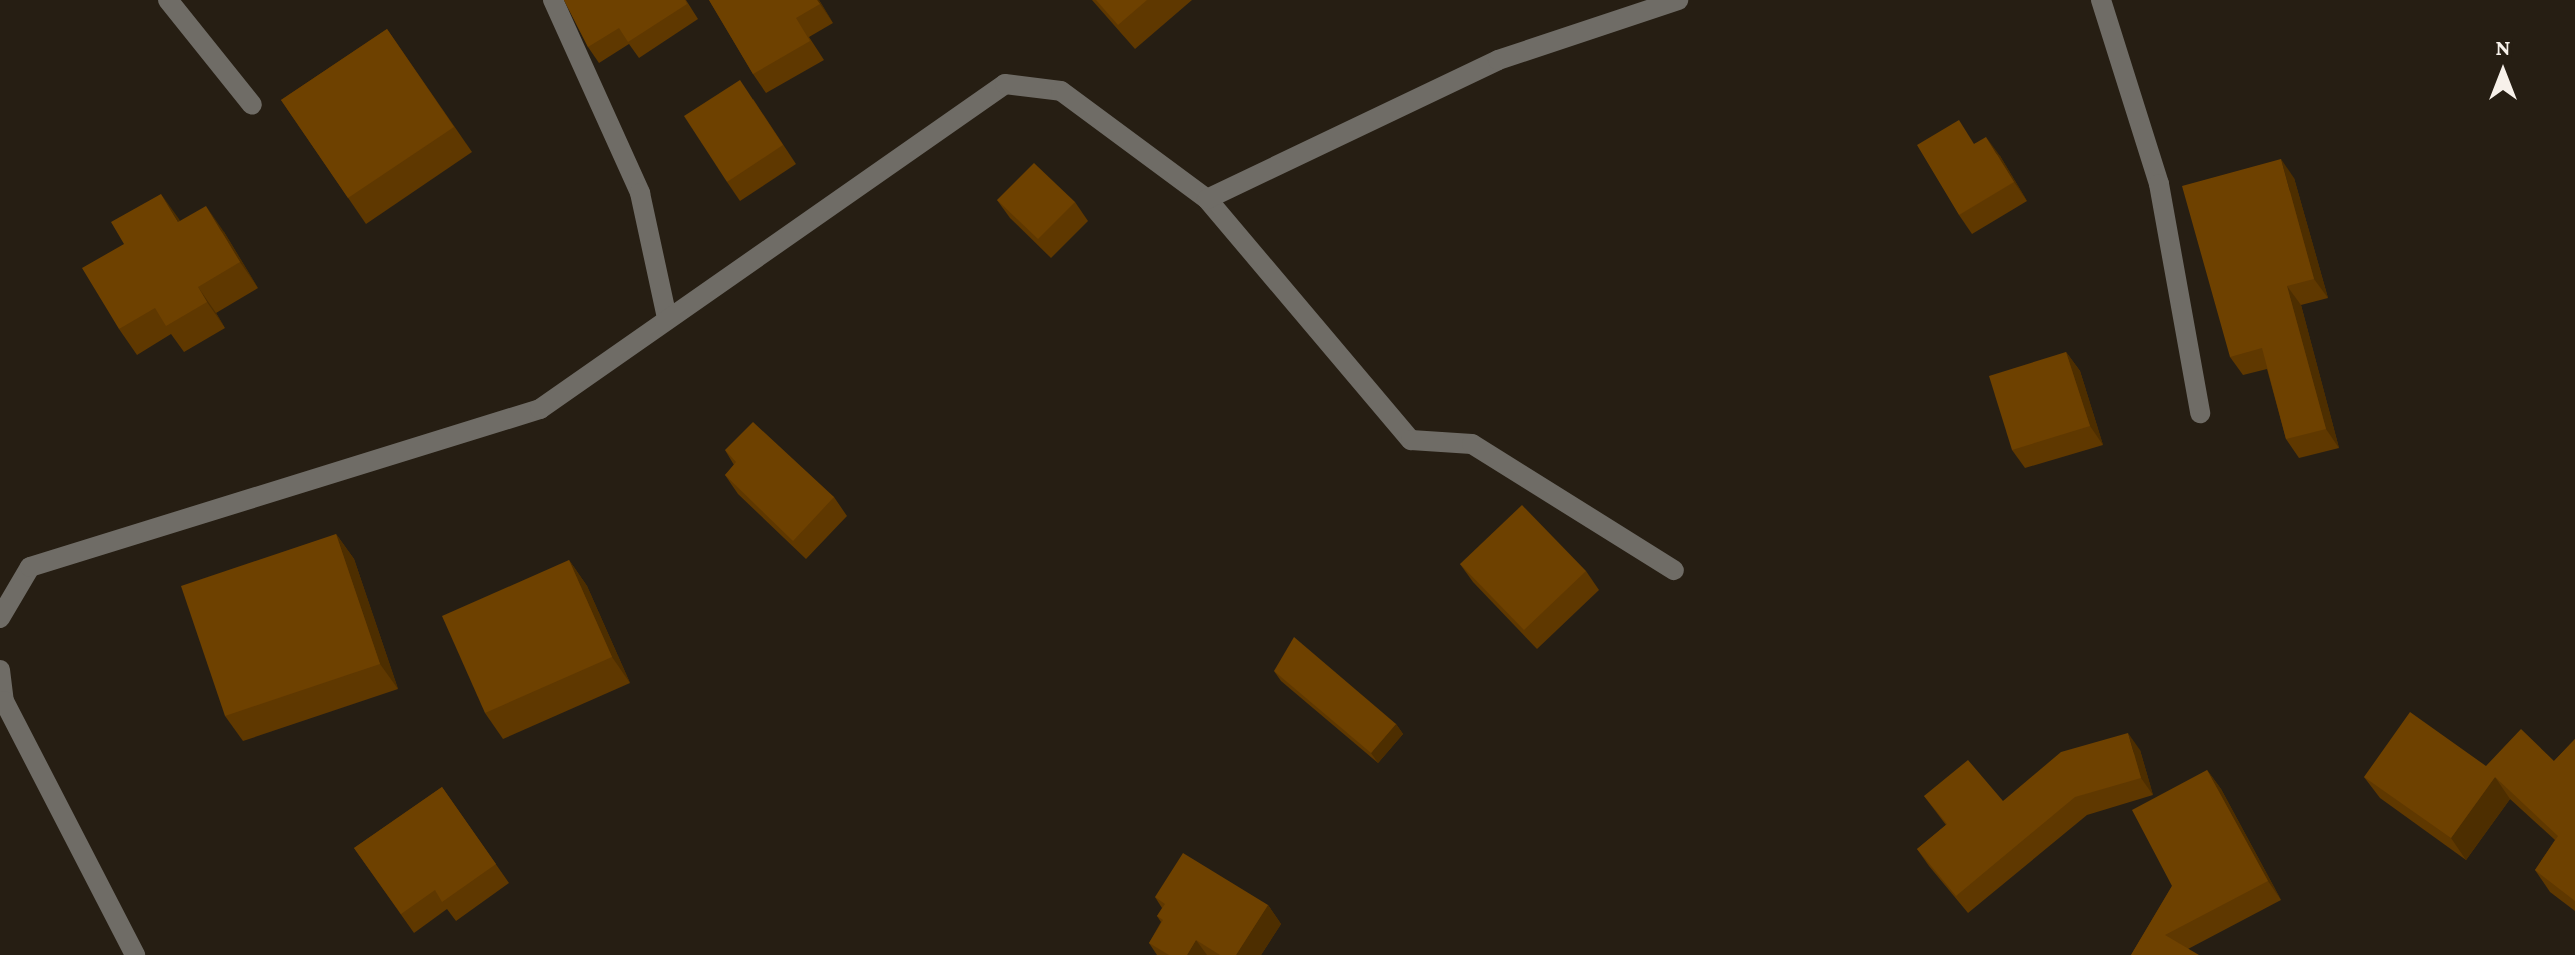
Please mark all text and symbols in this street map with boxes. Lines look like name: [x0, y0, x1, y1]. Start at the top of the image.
north arrow: [2463, 32, 2543, 112]
text: N: [2496, 35, 2511, 60]

